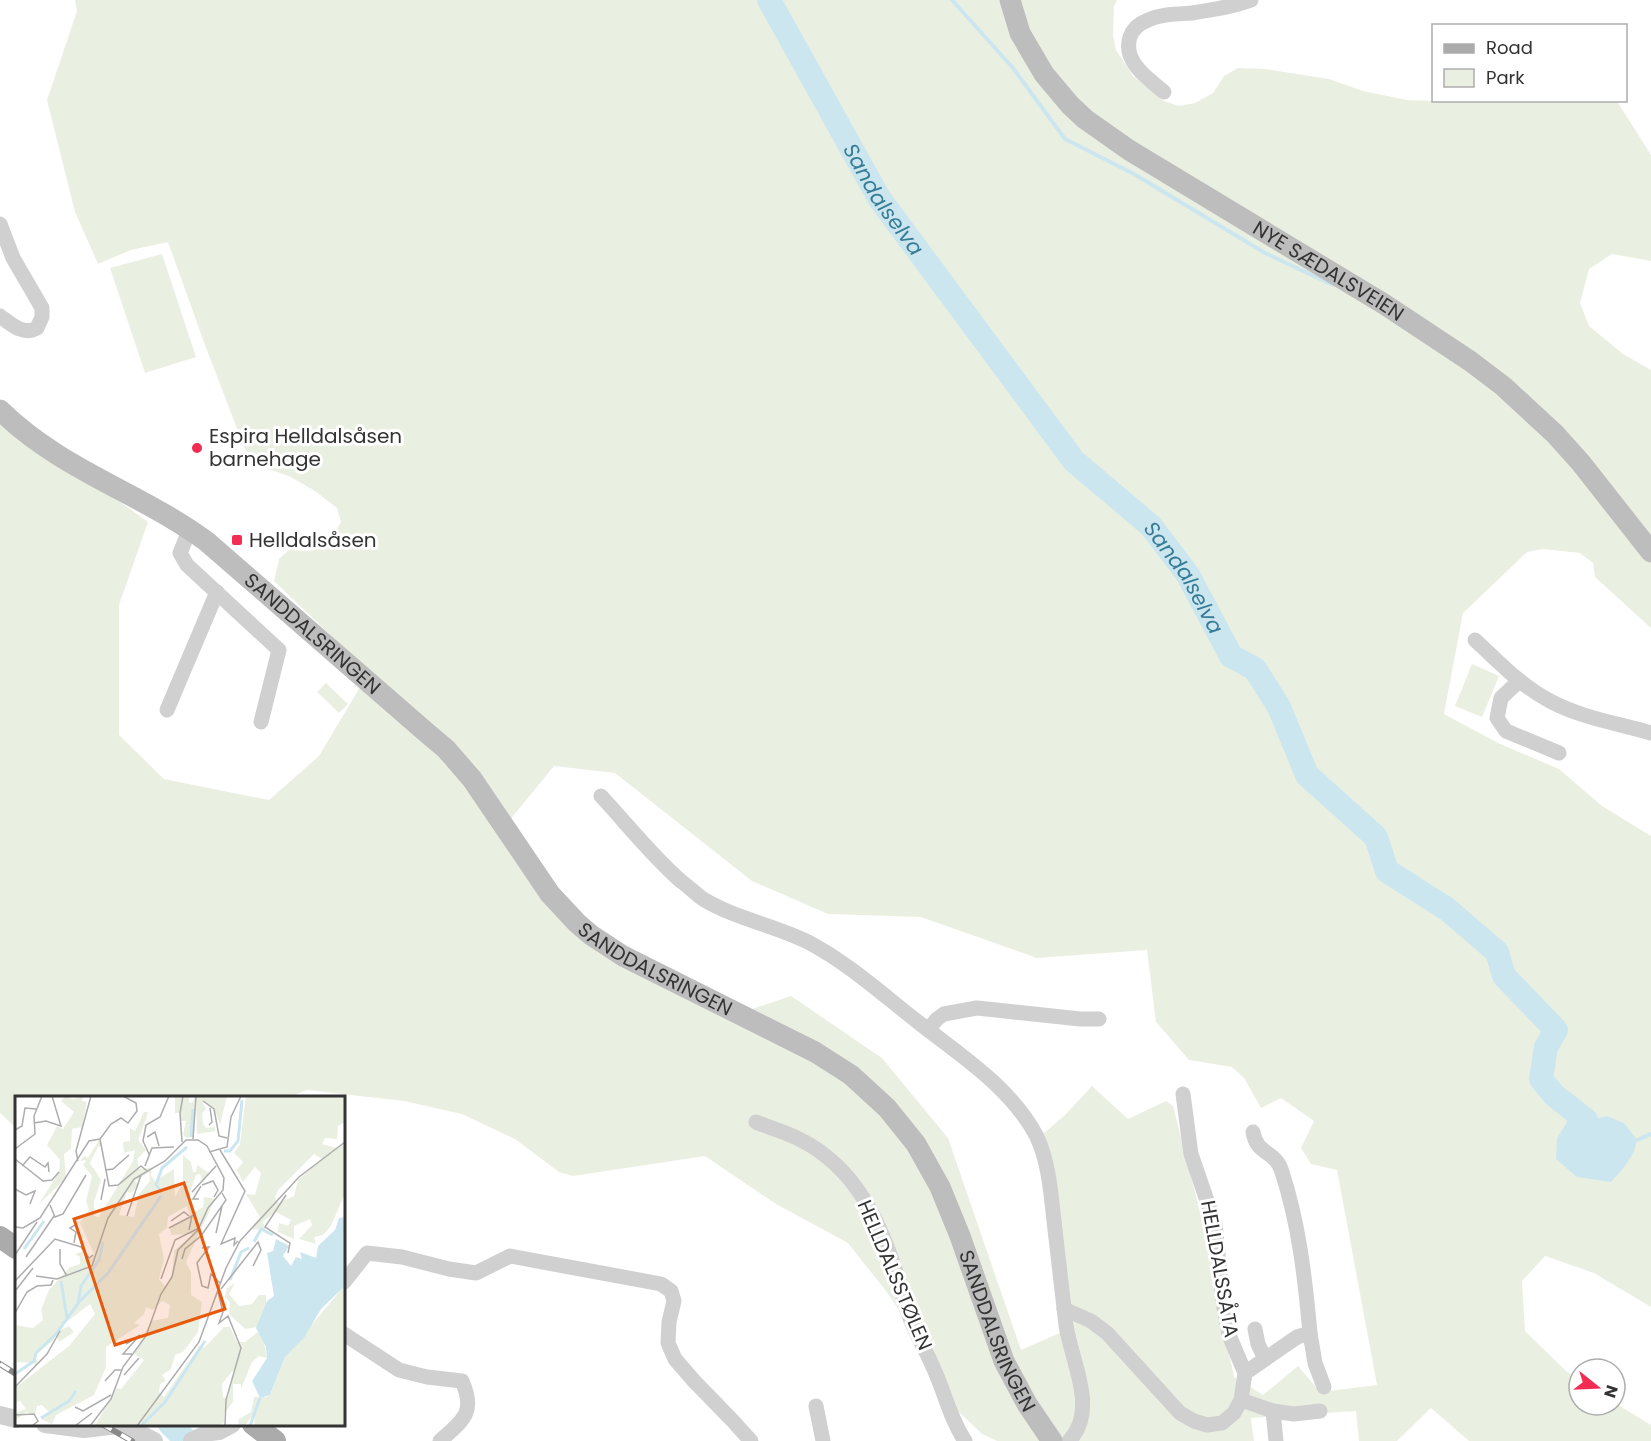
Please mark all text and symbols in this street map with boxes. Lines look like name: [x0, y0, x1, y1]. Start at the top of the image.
legend: [1432, 24, 1627, 102]
text: Road: [1486, 35, 1533, 60]
text: Park: [1486, 65, 1525, 90]
water label: Sandalselva: [837, 138, 931, 261]
street label: NYE SÆDALSVEIEN: [1248, 214, 1410, 327]
place label: Espira Helldalsåsen barnehage: [209, 422, 402, 473]
marker: Espira Helldalsåsen barnehage: [190, 441, 204, 455]
water label: Sandalselva: [1138, 515, 1231, 639]
place label: Helldalsåsen: [249, 526, 377, 554]
marker: Helldalsåsen: [230, 533, 244, 547]
street label: SANDDALSRINGEN: [238, 566, 387, 701]
street label: SANDDALSRINGEN: [572, 916, 737, 1023]
inset map: [15, 1096, 345, 1426]
street label: HELLDALSSTØLEN: [851, 1196, 939, 1354]
street label: HELLDALSSÅTA: [1194, 1198, 1246, 1340]
street label: SANDDALSRINGEN: [952, 1246, 1043, 1417]
north arrow: [1567, 1357, 1627, 1417]
text: N: [1598, 1382, 1624, 1401]

